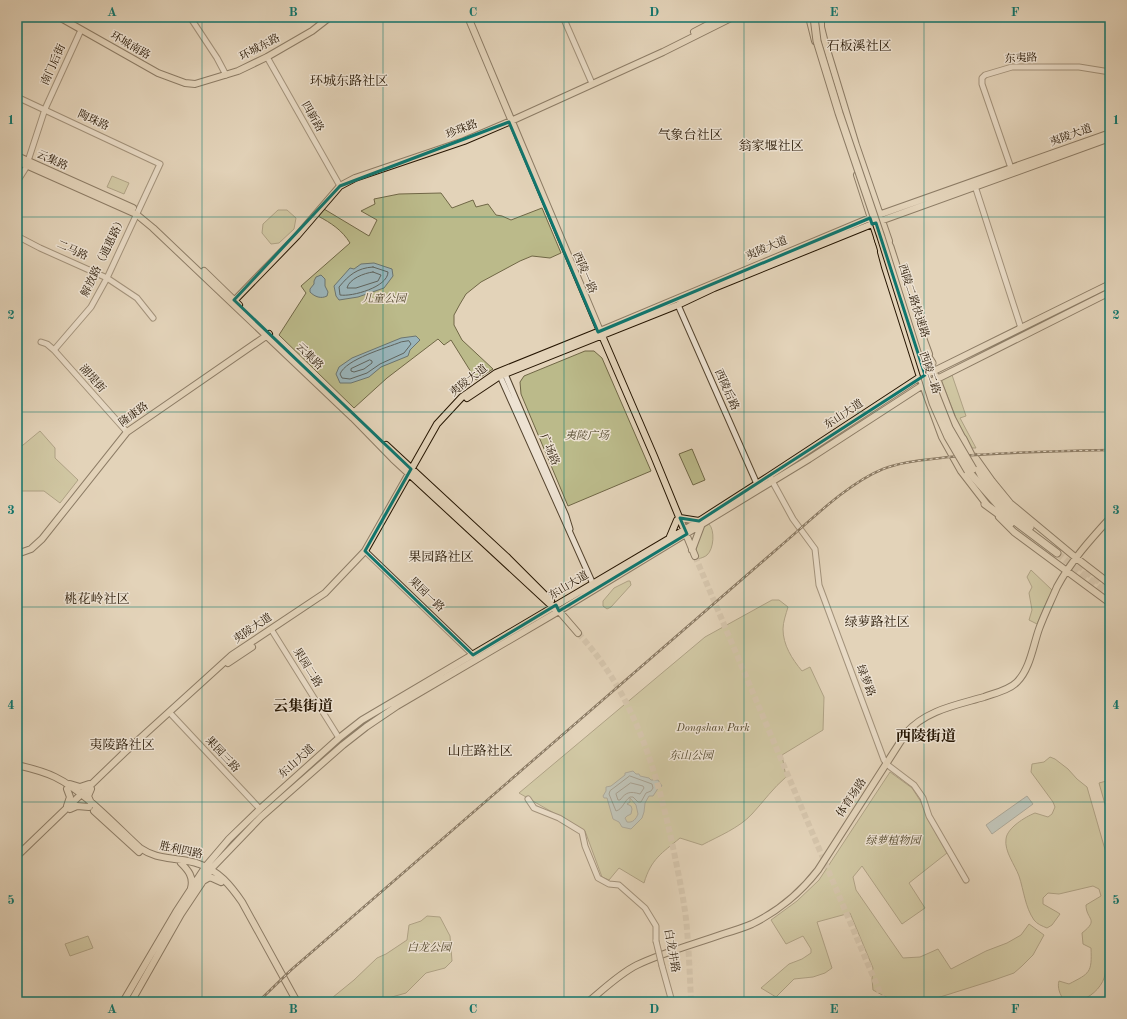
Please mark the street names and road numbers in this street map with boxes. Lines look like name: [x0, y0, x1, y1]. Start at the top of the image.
street label: 环城南路: [108, 29, 153, 62]
street label: 环城东路: [237, 31, 282, 63]
street label: 南门后街: [38, 42, 68, 87]
street label: 东夷路: [1004, 51, 1038, 65]
street label: 四新路: [299, 99, 327, 134]
street label: 陶珠路: [76, 107, 111, 133]
street label: 珍珠路: [444, 117, 479, 141]
street label: 夷陵大道: [1048, 121, 1094, 149]
street label: 云集路: [35, 147, 70, 173]
street label: 解放路（通惠路）: [78, 214, 128, 299]
street label: 夷陵大道: [744, 234, 789, 263]
street label: 二马路: [55, 237, 90, 263]
street label: 西陵一路: [570, 250, 599, 295]
street label: 西陵二路快速路: [896, 262, 932, 339]
street label: 云集路: [293, 340, 326, 372]
street label: 西陵二路: [917, 350, 943, 396]
street label: 湖堤街: [77, 362, 109, 395]
street label: 夷陵大道: [447, 362, 490, 399]
street label: 西陵后路: [712, 367, 742, 412]
street label: 东山大道: [821, 397, 865, 432]
street label: 隆康路: [116, 399, 151, 429]
street label: 广场路: [537, 432, 562, 467]
street label: 东山大道: [546, 568, 591, 602]
street label: 果园一路: [406, 574, 447, 614]
street label: 夷陵大道: [231, 610, 274, 646]
street label: 果园二路: [291, 645, 325, 690]
street label: 绿萝路: [854, 663, 878, 698]
street label: 果园三路: [203, 734, 242, 775]
street label: 东山大道: [276, 742, 317, 781]
street label: 体育场路: [833, 776, 869, 819]
street label: 胜利四路: [158, 839, 204, 861]
street label: 白龙井路: [662, 928, 682, 974]

